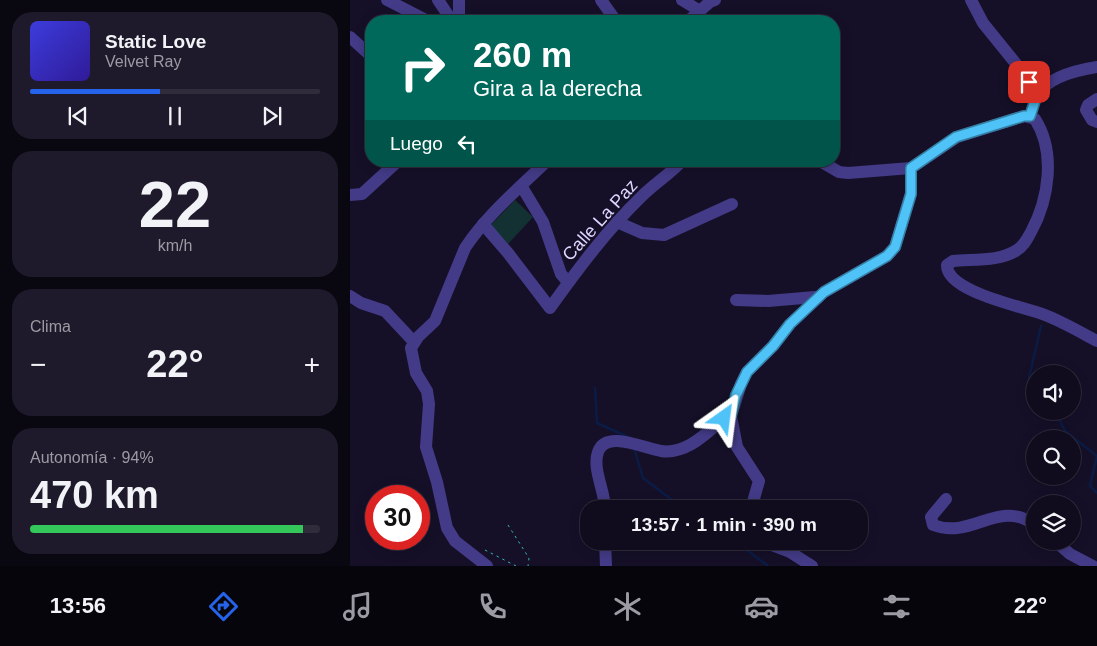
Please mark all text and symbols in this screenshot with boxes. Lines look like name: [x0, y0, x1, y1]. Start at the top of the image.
text: Static Love: [105, 31, 206, 52]
icon: right: [390, 35, 455, 100]
text: 260 m: [473, 35, 572, 74]
text: Velvet Ray: [105, 53, 181, 70]
pin: [1008, 61, 1050, 103]
icon: arrive: [1015, 68, 1043, 96]
text: Gira a la derecha: [473, 76, 642, 101]
icon: previous: [64, 102, 92, 130]
icon: pause: [161, 102, 189, 130]
icon: next: [258, 102, 286, 130]
icon: left: [453, 130, 481, 158]
text: Luego: [390, 133, 443, 154]
text: 22: [139, 168, 211, 241]
street label: Calle La Paz: [558, 175, 642, 265]
text: km/h: [158, 237, 192, 254]
text: Clima: [30, 318, 71, 335]
text: 22°: [146, 343, 204, 385]
text: −: [30, 349, 46, 380]
text: +: [304, 349, 320, 380]
map controls: [1026, 365, 1081, 550]
button: sound: [1026, 365, 1081, 420]
position arrow: [697, 391, 749, 443]
button: search: [1026, 430, 1081, 485]
text: Autonomía · 94%: [30, 449, 154, 466]
text: 470 km: [30, 474, 159, 516]
speed limit sign: 30: [365, 485, 430, 550]
button: layers: [1026, 495, 1081, 550]
text: 13:57 · 1 min · 390 m: [631, 514, 817, 535]
icon: directions: [206, 589, 241, 624]
icon: music: [340, 589, 375, 624]
icon: phone: [475, 589, 510, 624]
icon: climate: [610, 589, 645, 624]
icon: car: [744, 589, 779, 624]
icon: filters: [879, 589, 914, 624]
text: 13:56: [50, 593, 106, 618]
text: 22°: [1014, 593, 1047, 618]

